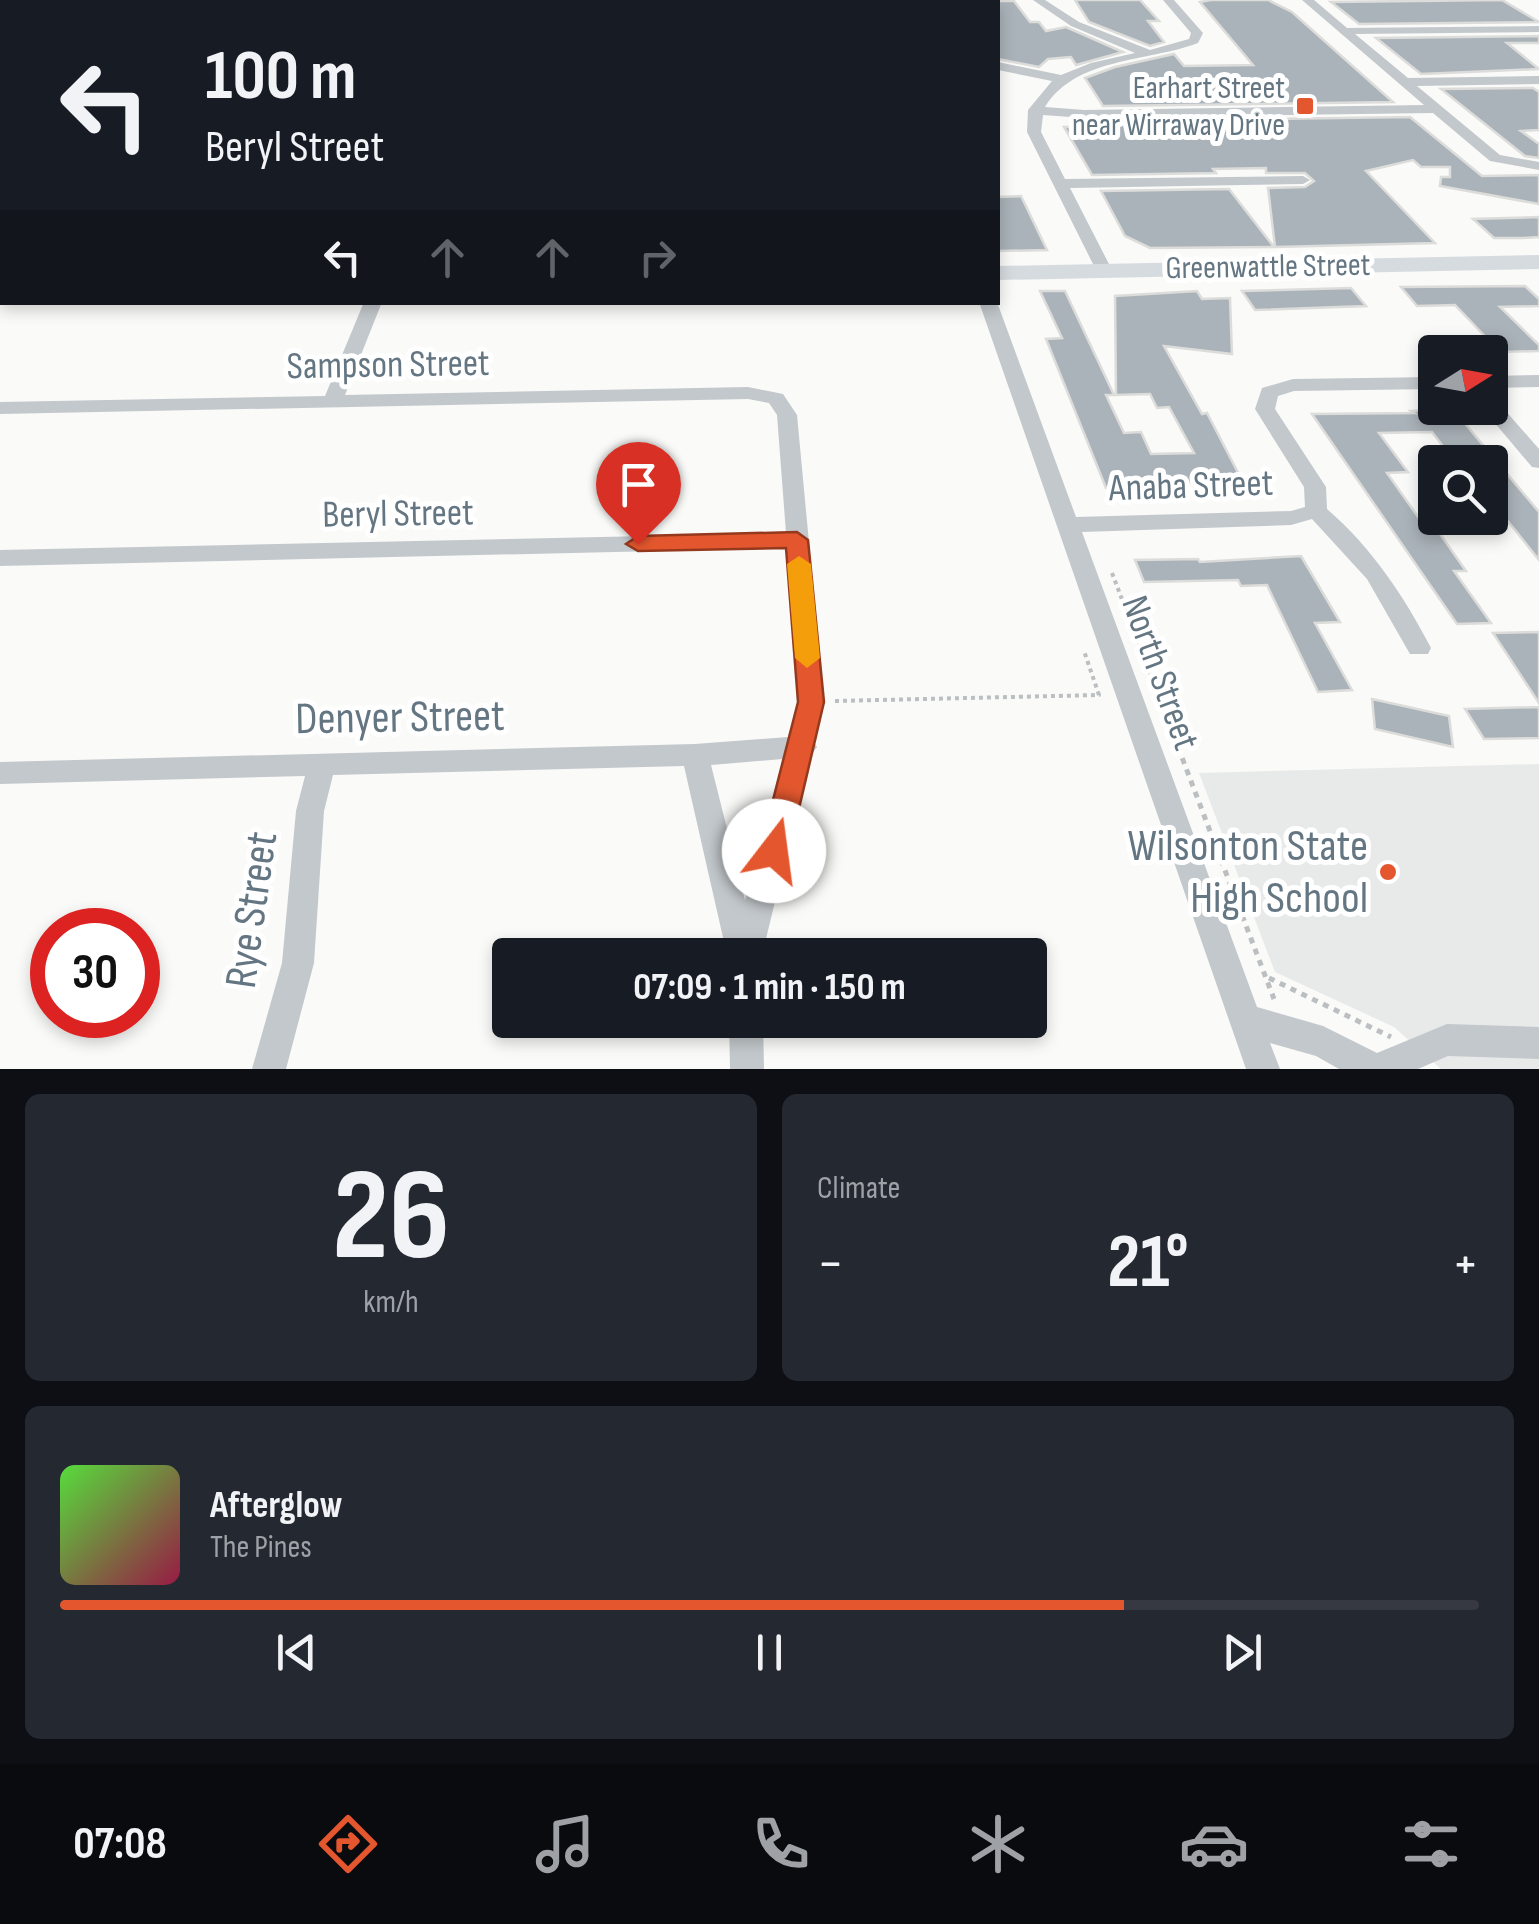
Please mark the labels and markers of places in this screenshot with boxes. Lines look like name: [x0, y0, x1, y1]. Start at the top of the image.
place label: Earhart Street near Wirraway Drive: [1072, 69, 1285, 145]
marker: Earhart Street near Wirraway Drive: [1294, 95, 1316, 117]
pin: [596, 442, 681, 545]
place label: Wilsonton State High School: [1128, 819, 1368, 926]
marker: Wilsonton State High School: [1377, 861, 1399, 883]

